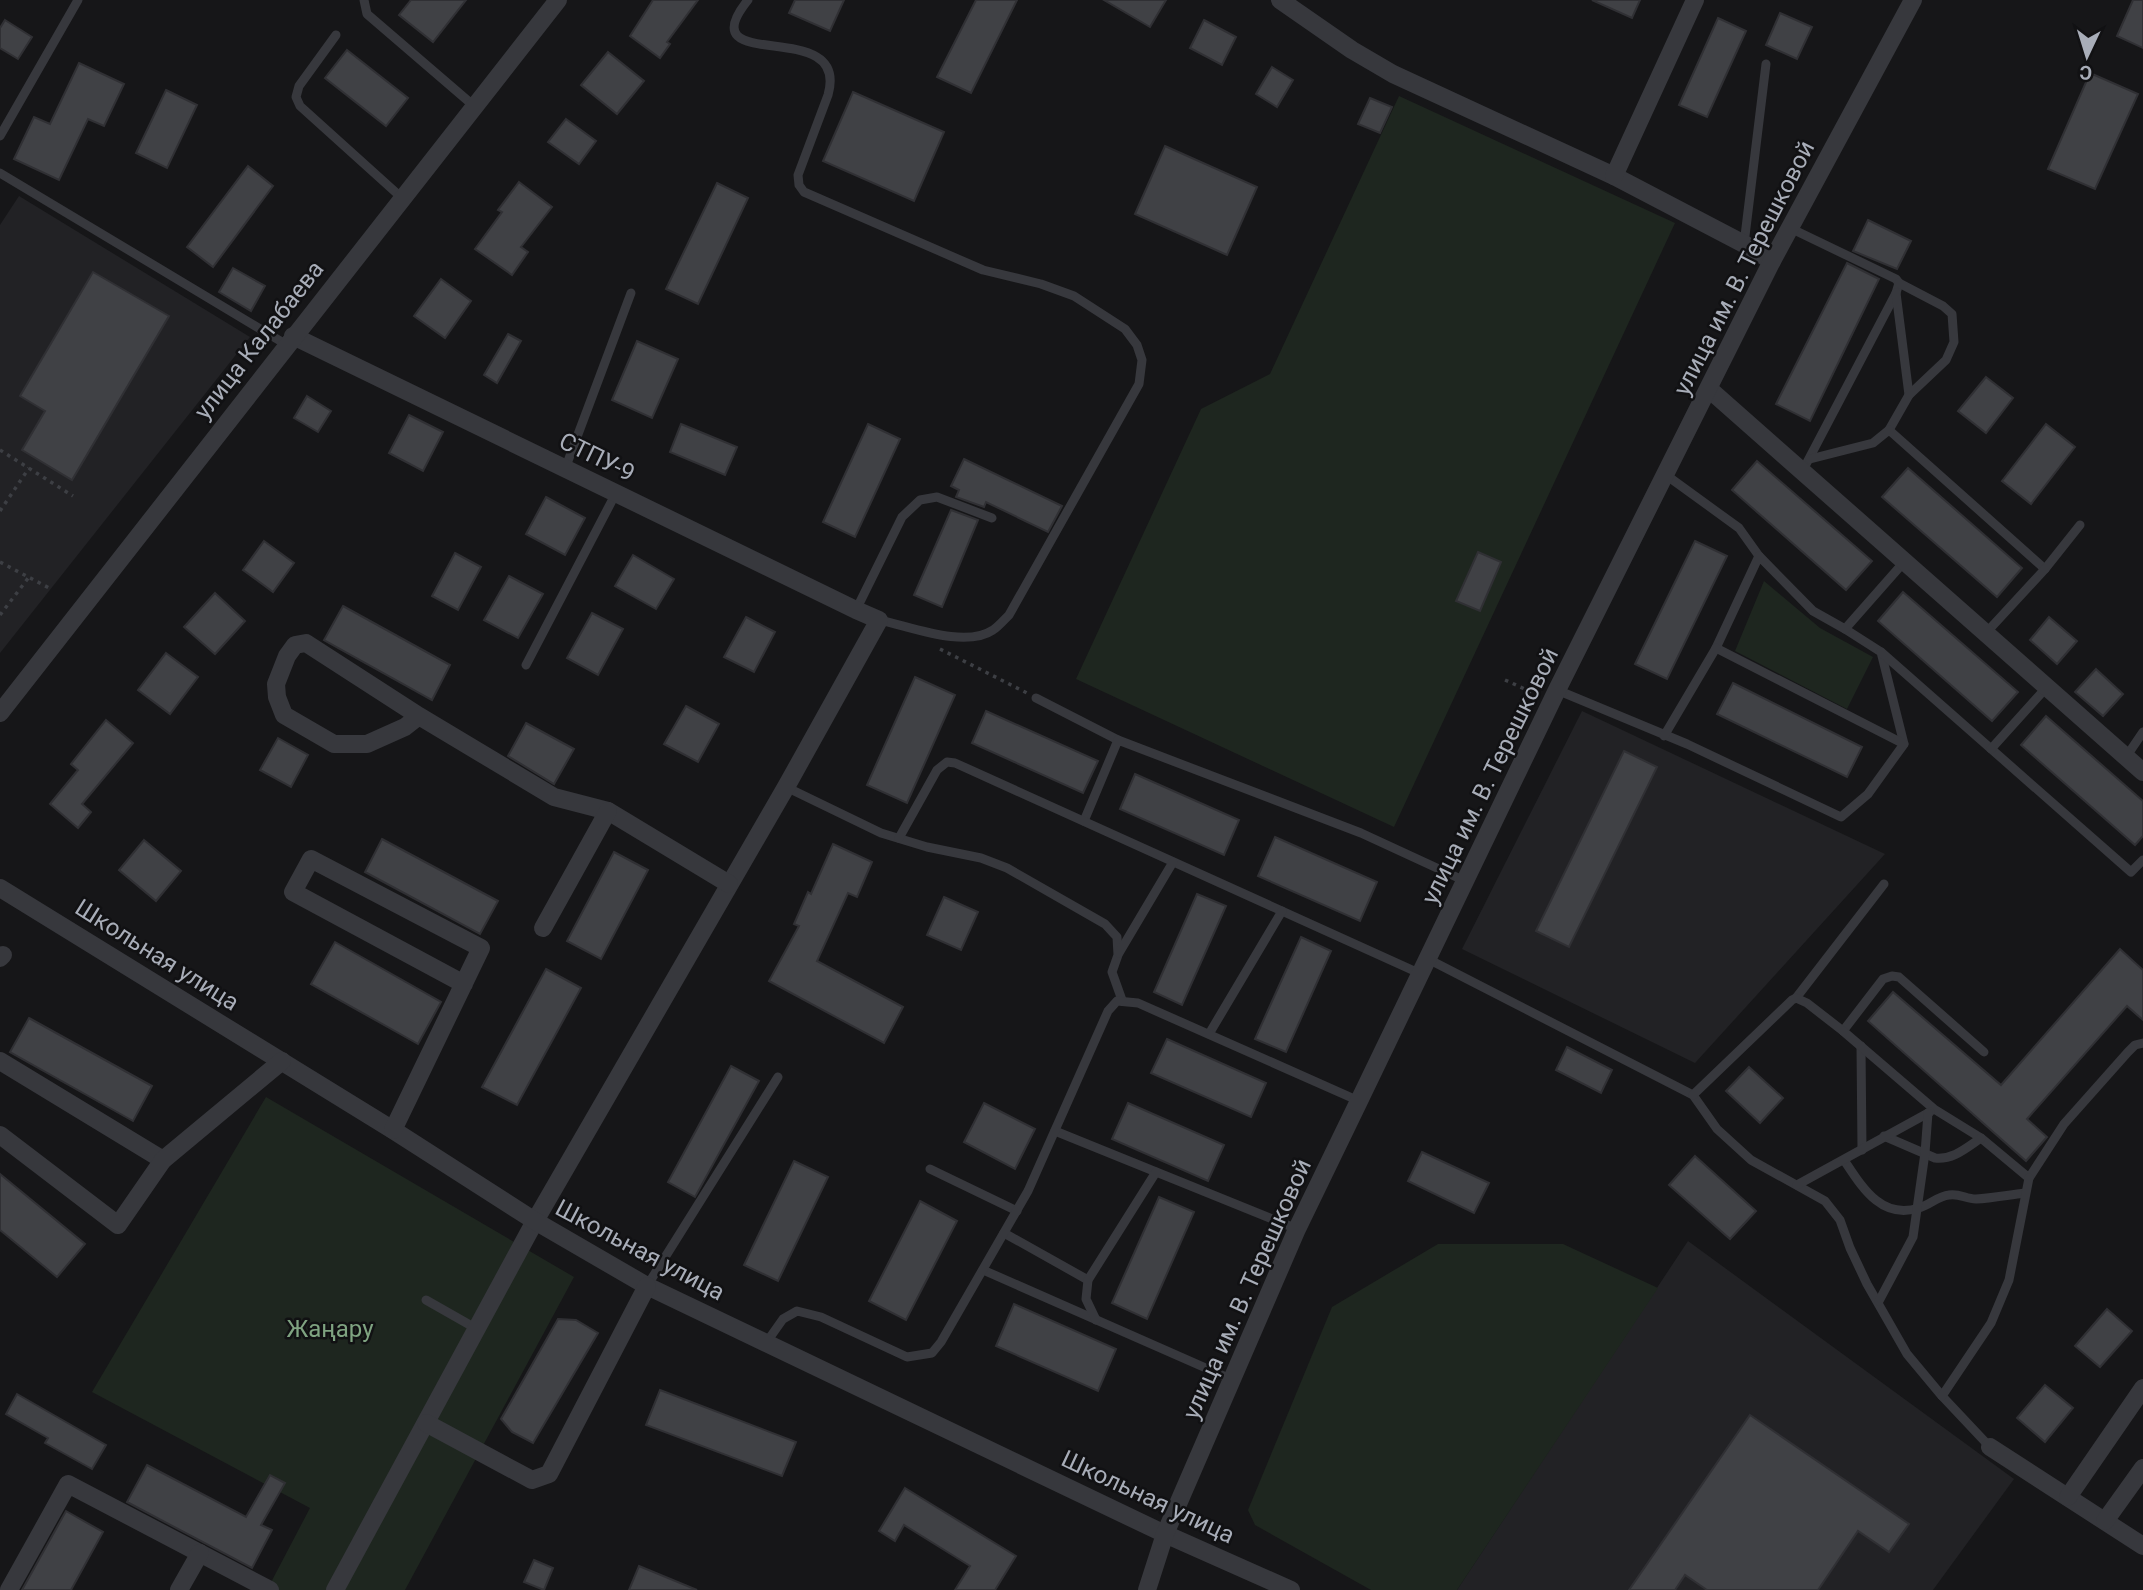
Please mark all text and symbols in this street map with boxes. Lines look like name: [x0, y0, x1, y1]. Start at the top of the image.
north arrow: [2052, 21, 2122, 91]
text: С: [2079, 61, 2093, 84]
street label: улица им. В. Терешковой: [1668, 136, 1820, 400]
street label: улица Калабаева: [189, 255, 329, 425]
street label: СТПУ-9: [555, 427, 639, 487]
street label: улица им. В. Терешковой: [1416, 643, 1564, 909]
street label: Школьная улица: [70, 893, 244, 1017]
street label: улица им. В. Терешковой: [1177, 1155, 1317, 1423]
street label: Школьная улица: [551, 1194, 729, 1306]
park label: Жаңару: [286, 1315, 374, 1343]
street label: Школьная улица: [1057, 1445, 1239, 1549]

